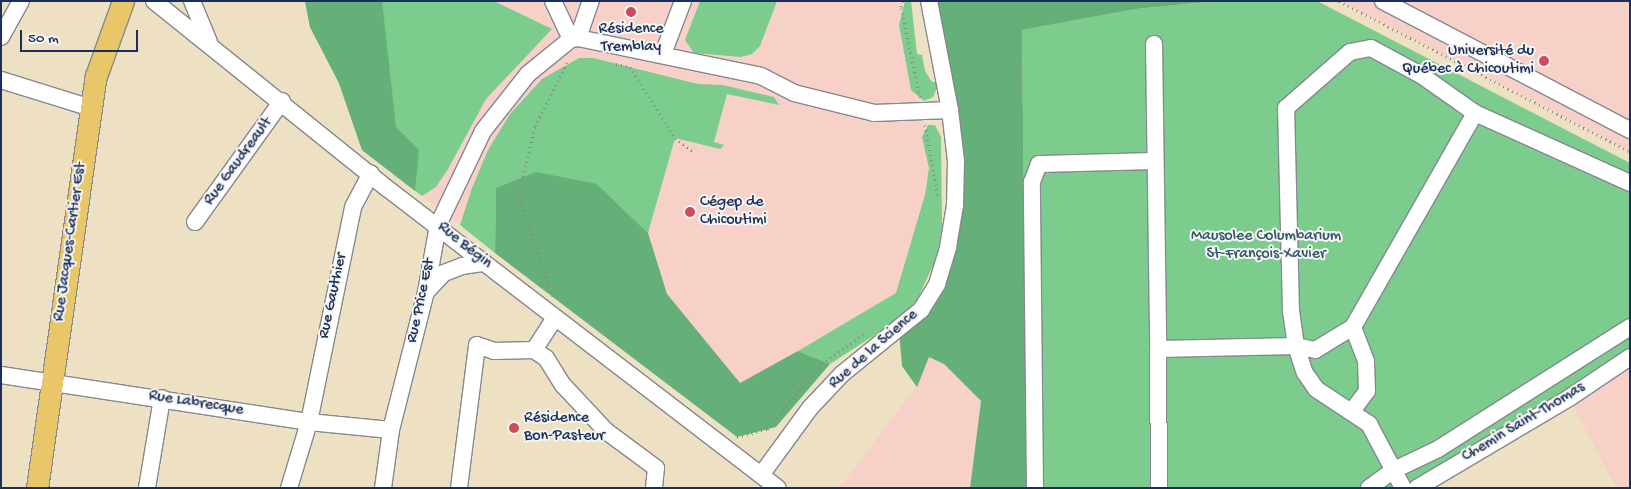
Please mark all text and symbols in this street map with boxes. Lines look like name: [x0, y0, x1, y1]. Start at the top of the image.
marker: Résidence Tremblay: [625, 6, 637, 18]
scale bar: [22, 20, 140, 52]
place label: Résidence Tremblay: [599, 20, 663, 58]
text: 50 m: [28, 30, 59, 48]
place label: Université du Québec à Chicoutimi: [1402, 42, 1534, 80]
marker: Université du Québec à Chicoutimi: [1538, 55, 1550, 67]
street label: Rue Gaudreault: [201, 114, 277, 210]
street label: Rue Jacques-Cartier Est: [50, 161, 92, 323]
place label: Cégep de Chicoutimi: [700, 193, 767, 231]
marker: Cégep de Chicoutimi: [684, 206, 696, 218]
street label: Rue Bégin: [433, 218, 495, 274]
park label: Mausolee Columbarium St-François-Xavier: [1191, 227, 1341, 265]
street label: Rue Gauthier: [316, 251, 352, 341]
street label: Rue Price Est: [404, 257, 440, 345]
street label: Rue de la Science: [826, 306, 922, 394]
street label: Chemin Saint-Thomas: [1459, 379, 1589, 467]
street label: Rue Labrecque: [147, 387, 245, 421]
place label: Résidence Bon-Pasteur: [524, 409, 605, 447]
marker: Résidence Bon-Pasteur: [508, 422, 520, 434]

